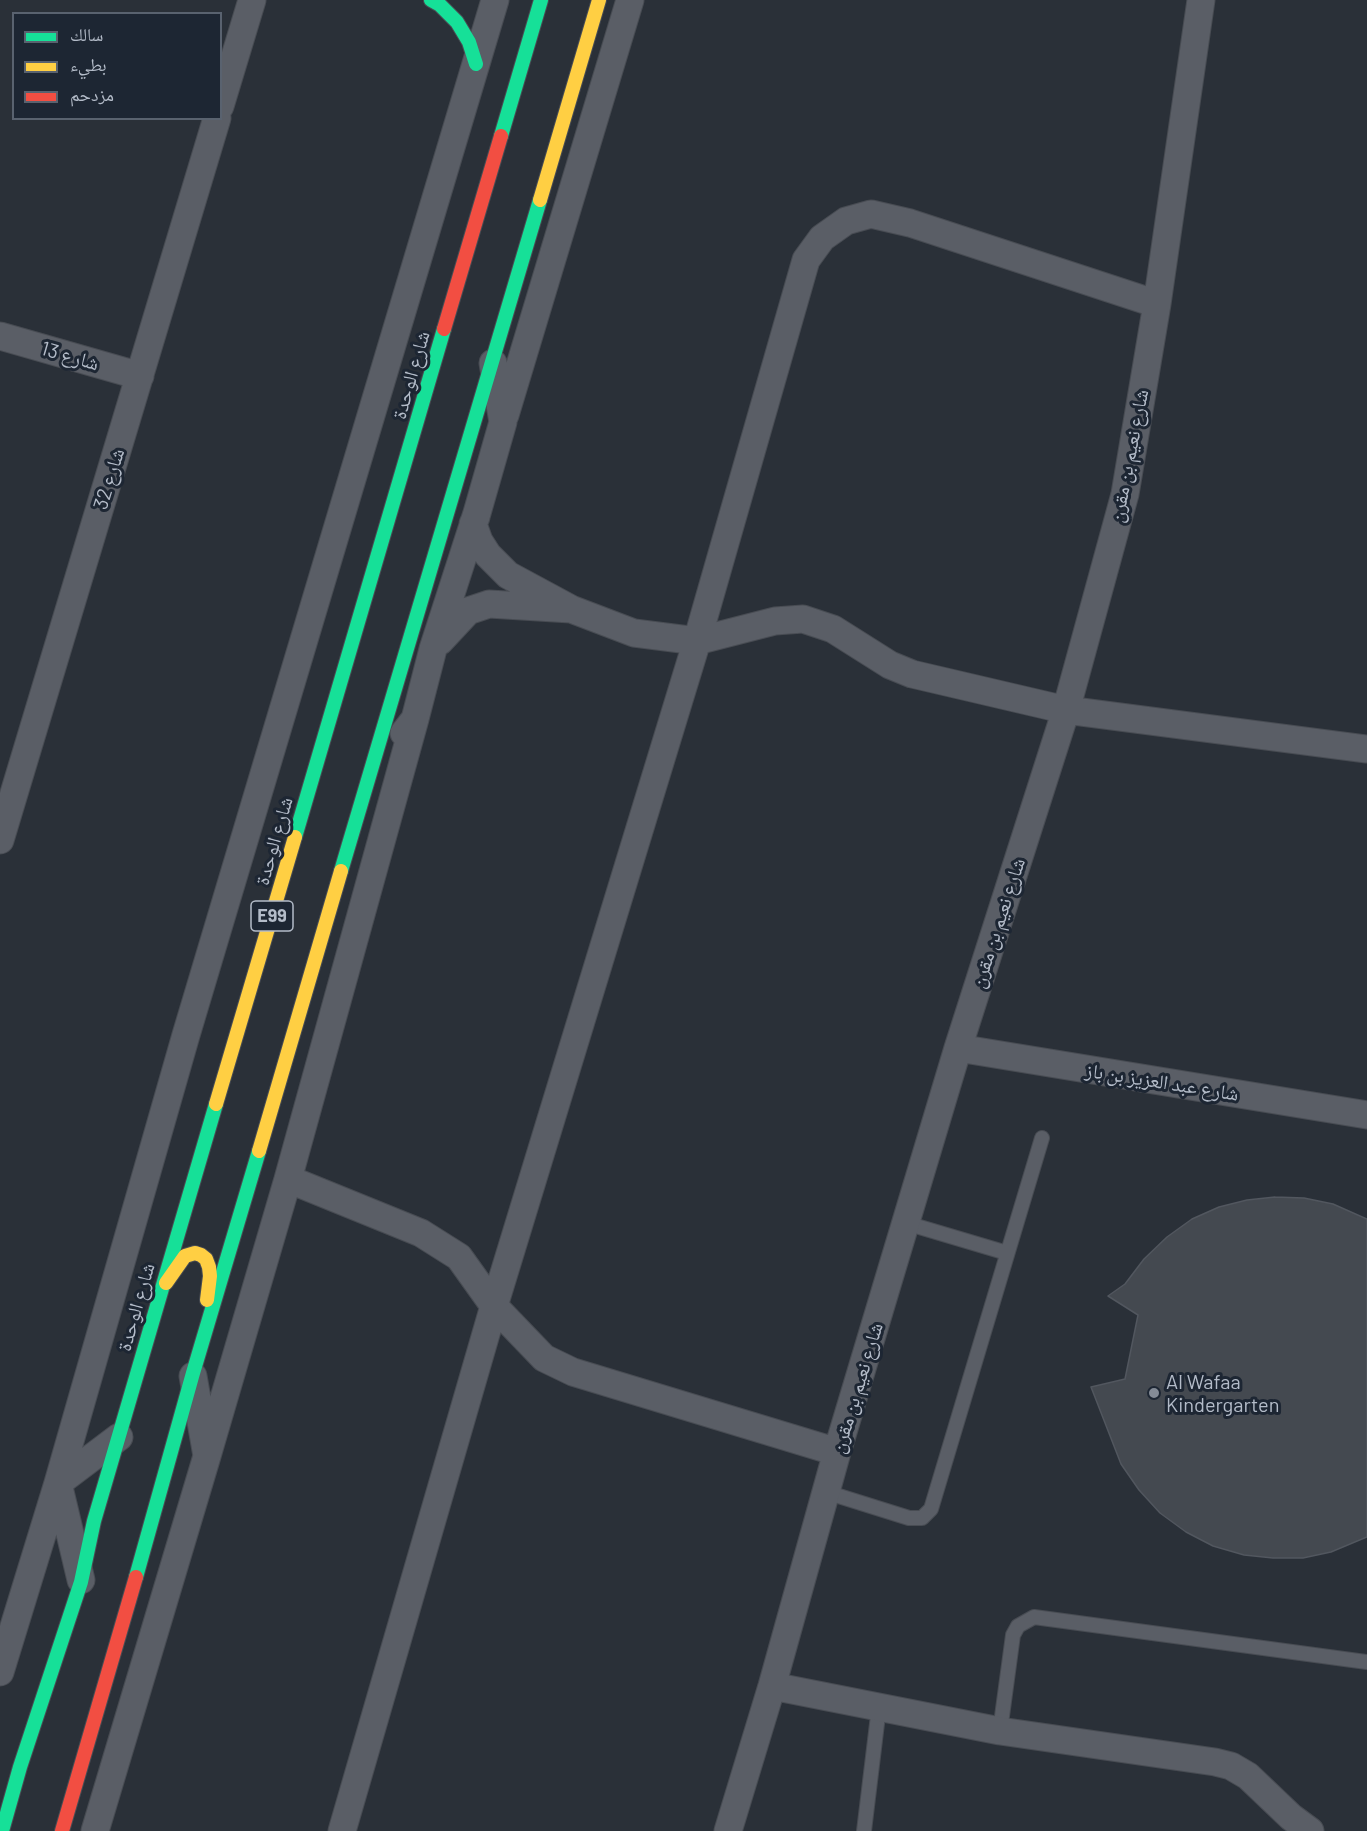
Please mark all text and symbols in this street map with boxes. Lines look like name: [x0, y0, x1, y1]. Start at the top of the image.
legend: [12, 12, 222, 120]
text: سالك: [70, 23, 103, 45]
text: بطيء: [70, 53, 107, 75]
text: مزدحم: [70, 83, 114, 105]
street label: شارع الوحدة: [387, 328, 435, 422]
street label: شارع 13: [38, 336, 102, 376]
street label: شارع نعيم بن مقرن: [1104, 387, 1154, 525]
street label: شارع 32: [88, 445, 130, 513]
street label: شارع الوحدة: [250, 794, 298, 888]
street label: شارع نعيم بن مقرن: [966, 855, 1030, 991]
road number: E99: [251, 901, 293, 931]
street label: شارع عبد العزيز بن باز: [1083, 1058, 1241, 1106]
street label: شارع الوحدة: [112, 1260, 160, 1354]
street label: شارع نعيم بن مقرن: [826, 1320, 888, 1456]
place label: Al Wafaa Kindergarten: [1166, 1370, 1279, 1417]
marker: Al Wafaa Kindergarten: [1147, 1386, 1161, 1400]

